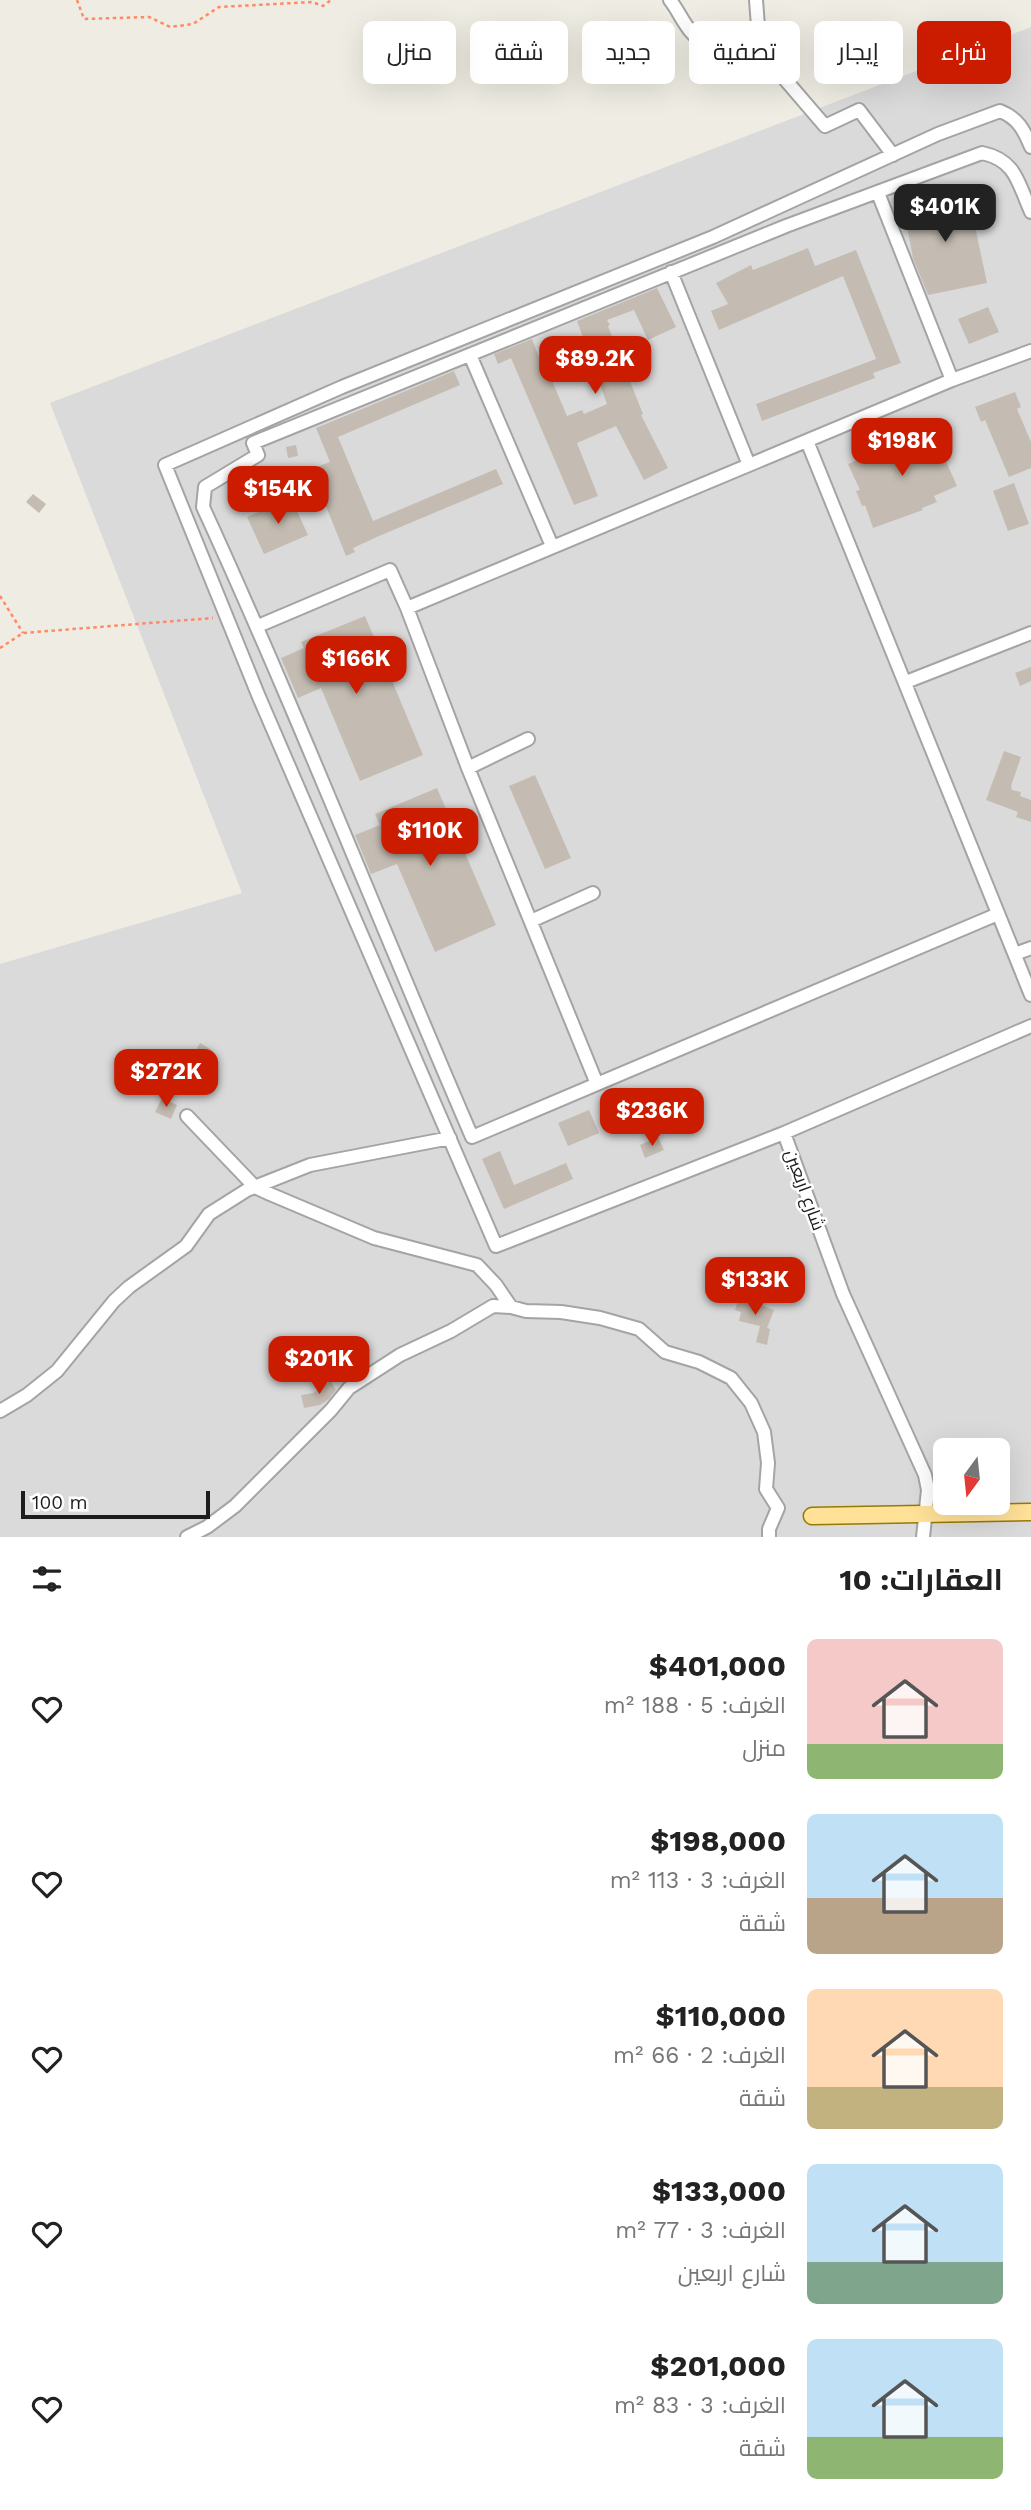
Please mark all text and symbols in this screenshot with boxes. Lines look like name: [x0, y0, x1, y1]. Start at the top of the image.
chip: منزل: [363, 21, 456, 84]
chip: شقة: [470, 21, 568, 84]
chip: جديد: [582, 21, 675, 84]
chip: تصفية: [689, 21, 800, 84]
chip: إيجار: [814, 21, 903, 84]
chip: شراء: [917, 21, 1011, 84]
pin: $401K: [896, 184, 994, 244]
text: $401K: [910, 193, 980, 220]
pin: $89.2K: [538, 336, 652, 396]
text: $89.2K: [555, 345, 635, 372]
pin: $198K: [853, 419, 951, 478]
text: $198K: [867, 427, 937, 454]
pin: $154K: [229, 466, 327, 526]
text: $154K: [244, 475, 312, 502]
pin: $166K: [307, 636, 405, 696]
text: $166K: [322, 645, 390, 672]
pin: $110K: [381, 808, 479, 868]
text: $110K: [397, 817, 463, 844]
pin: $272K: [117, 1050, 215, 1109]
text: $272K: [130, 1058, 202, 1085]
pin: $236K: [603, 1088, 701, 1148]
text: $236K: [616, 1097, 688, 1124]
street label: شارع اربعين: [779, 1146, 830, 1234]
pin: $133K: [706, 1258, 804, 1317]
text: $133K: [721, 1266, 789, 1293]
pin: $201K: [270, 1336, 368, 1396]
text: $201K: [284, 1345, 354, 1372]
north arrow: [933, 1438, 1010, 1516]
map controls: [933, 1438, 1010, 1515]
scale bar: [21, 1488, 210, 1520]
text: 100 m: [32, 1491, 88, 1514]
icon: filters: [28, 1560, 66, 1598]
text: العقارات: 10: [840, 1562, 1003, 1597]
text: $401,000: [649, 1648, 786, 1683]
icon: home: [863, 1667, 947, 1751]
icon: heart: [28, 1690, 66, 1728]
text: الغرف: 5 · 188 m²: [604, 1692, 786, 1719]
text: منزل: [742, 1735, 786, 1762]
text: $198,000: [650, 1823, 786, 1858]
icon: home: [863, 1842, 947, 1926]
icon: heart: [28, 1865, 66, 1903]
text: الغرف: 3 · 113 m²: [610, 1867, 786, 1894]
text: شقة: [739, 1910, 786, 1937]
text: $110,000: [656, 1998, 786, 2033]
icon: home: [863, 2017, 947, 2101]
icon: heart: [28, 2040, 66, 2078]
text: الغرف: 2 · 66 m²: [613, 2042, 786, 2069]
text: شقة: [739, 2085, 786, 2112]
text: $133,000: [652, 2173, 786, 2208]
icon: home: [863, 2192, 947, 2276]
icon: heart: [28, 2215, 66, 2253]
text: الغرف: 3 · 77 m²: [615, 2217, 786, 2244]
text: شارع اربعين: [678, 2260, 786, 2287]
text: $201,000: [650, 2348, 786, 2383]
icon: home: [863, 2367, 947, 2451]
icon: heart: [28, 2390, 66, 2428]
text: الغرف: 3 · 83 m²: [614, 2392, 786, 2419]
text: شقة: [739, 2435, 786, 2462]

